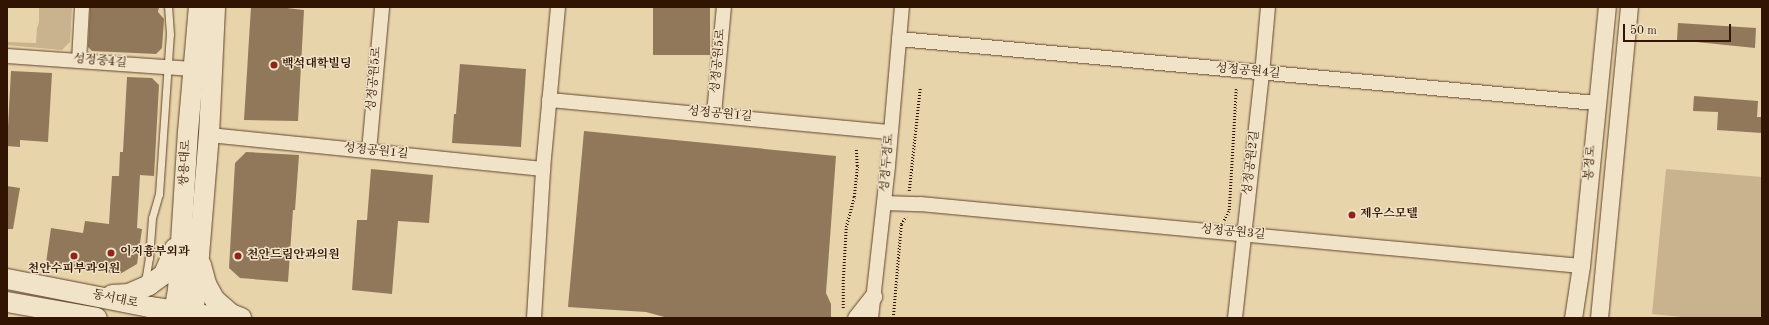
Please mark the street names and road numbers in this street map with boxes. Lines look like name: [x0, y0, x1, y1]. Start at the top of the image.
street label: 성정공원5로: [709, 28, 729, 94]
street label: 성정공원5로: [365, 46, 385, 112]
street label: 성정중4길: [73, 53, 127, 71]
street label: 성정공원4길: [1215, 62, 1281, 82]
street label: 성정공원1길: [687, 105, 753, 125]
street label: 성정공원2길: [1241, 130, 1263, 196]
street label: 성정두정로: [878, 134, 898, 192]
street label: 쌍용대로: [178, 139, 194, 187]
street label: 성정공원1길: [343, 141, 409, 163]
street label: 봉정로: [1582, 145, 1600, 181]
street label: 성정공원3길: [1200, 223, 1266, 243]
street label: 동서대로: [91, 288, 139, 312]

